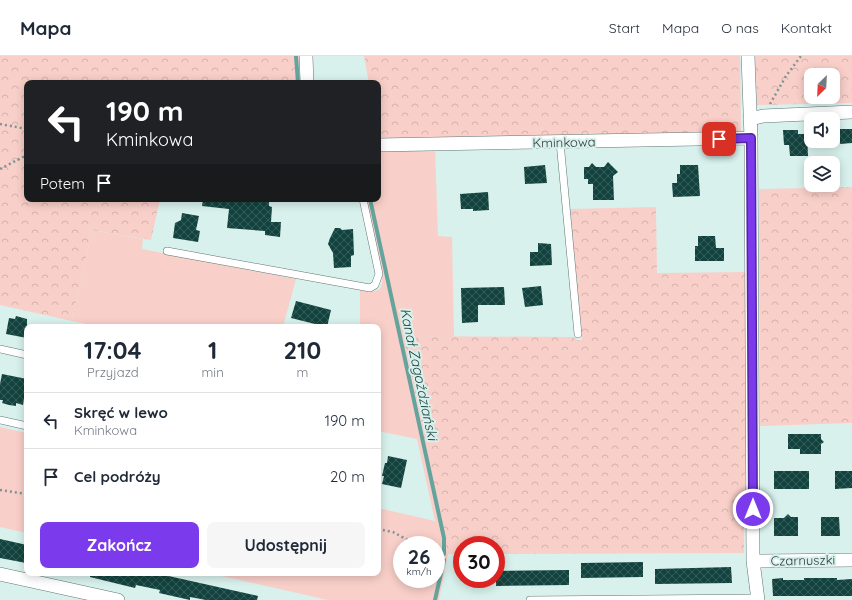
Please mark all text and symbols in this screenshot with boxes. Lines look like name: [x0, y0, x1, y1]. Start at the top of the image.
text: Mapa: [20, 16, 71, 40]
text: Start: [609, 19, 640, 37]
text: Mapa: [662, 19, 699, 37]
text: O nas: [721, 19, 759, 37]
text: Kontakt: [781, 19, 832, 37]
north arrow: [804, 68, 840, 104]
map controls: [804, 68, 840, 192]
text: 190 m: [106, 93, 184, 128]
icon: left: [40, 96, 92, 148]
button: sound: [804, 112, 840, 148]
pin: [702, 122, 736, 156]
text: Kminkowa: [106, 128, 193, 151]
icon: arrive: [708, 128, 730, 150]
street label: Kminkowa: [532, 133, 596, 151]
button: layers: [804, 156, 840, 192]
icon: arrive: [93, 172, 115, 194]
text: Potem: [40, 174, 85, 193]
water label: Kanał Zagoździański: [396, 306, 442, 444]
text: 17:04: [84, 335, 142, 365]
text: 1: [208, 335, 217, 365]
text: 210: [283, 335, 321, 365]
text: Przyjazd: [87, 364, 139, 380]
text: min: [202, 364, 224, 380]
text: m: [296, 364, 308, 380]
text: Skręć w lewo: [74, 403, 168, 422]
icon: left: [40, 410, 62, 432]
text: 190 m: [324, 411, 365, 430]
text: Kminkowa: [74, 422, 137, 438]
icon: arrive: [40, 466, 62, 488]
text: Cel podróży: [74, 467, 161, 486]
text: 20 m: [330, 467, 365, 486]
position arrow: [732, 488, 774, 530]
button: Zakończ: [40, 522, 199, 568]
button: Udostępnij: [207, 522, 365, 568]
speed limit sign: 30: [453, 536, 505, 588]
text: 26: [408, 544, 430, 569]
street label: Czarnuszki: [771, 551, 835, 569]
text: km/h: [406, 565, 432, 578]

